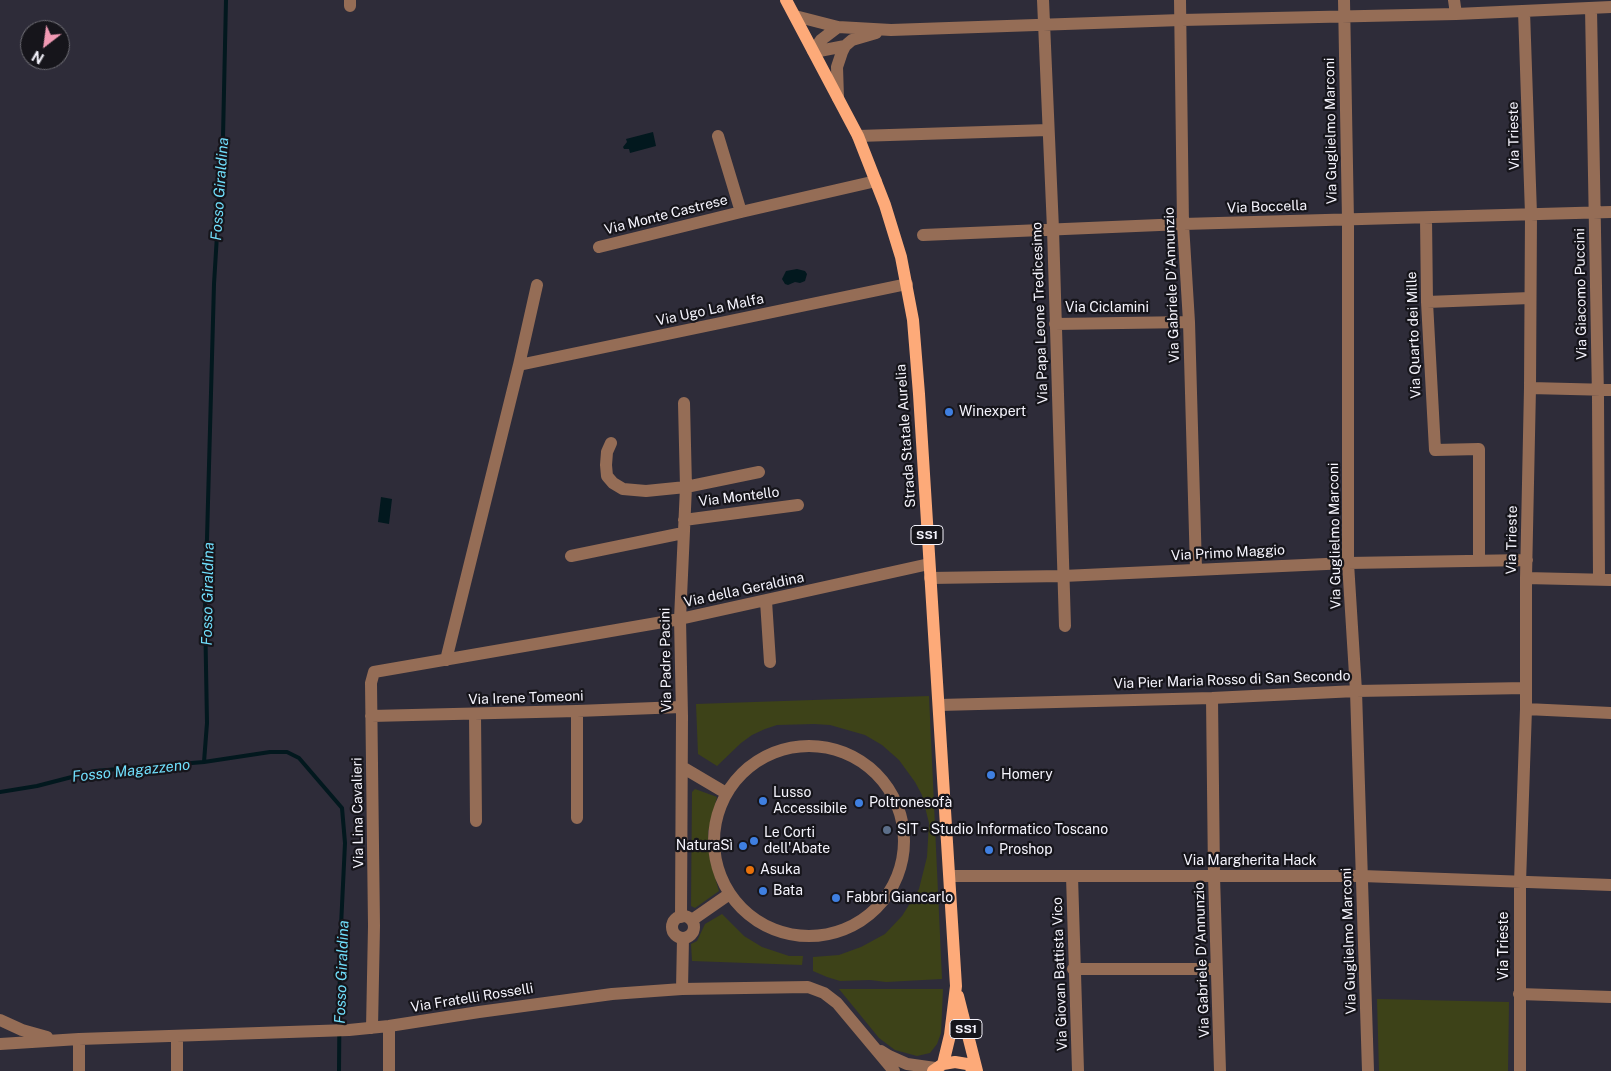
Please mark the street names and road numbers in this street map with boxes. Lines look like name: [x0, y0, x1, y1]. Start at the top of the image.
street label: Via Guglielmo Marconi: [1321, 57, 1341, 205]
street label: Via Trieste: [1505, 101, 1523, 171]
street label: Via Monte Castrese: [603, 192, 729, 238]
street label: Via Boccella: [1227, 197, 1307, 217]
street label: Via Gabriele D'Annunzio: [1161, 207, 1183, 363]
street label: Via Papa Leone Tredicesimo: [1028, 222, 1052, 404]
street label: Via Giacomo Puccini: [1571, 228, 1591, 360]
street label: Via Quarto dei Mille: [1403, 271, 1425, 399]
street label: Via Ugo La Malfa: [655, 290, 765, 330]
street label: Via Ciclamini: [1065, 300, 1149, 316]
street label: Strada Statale Aurelia: [893, 364, 919, 508]
street label: Via Guglielmo Marconi: [1325, 462, 1345, 610]
street label: Via Montello: [698, 484, 780, 510]
street label: Via Trieste: [1503, 505, 1521, 575]
road number: SS1: [911, 526, 943, 544]
street label: Via Primo Maggio: [1171, 542, 1285, 564]
street label: Via della Geraldina: [682, 569, 806, 611]
street label: Via Padre Pacini: [657, 607, 675, 713]
street label: Via Pier Maria Rosso di San Secondo: [1113, 667, 1351, 693]
street label: Via Irene Tomeoni: [468, 688, 584, 708]
street label: Via Lina Cavalieri: [349, 757, 367, 869]
street label: Via Margherita Hack: [1183, 853, 1317, 869]
street label: Via Guglielmo Marconi: [1338, 867, 1360, 1015]
street label: Via Gabriele D'Annunzio: [1191, 882, 1213, 1038]
street label: Via Giovan Battista Vico: [1049, 897, 1071, 1051]
street label: Via Trieste: [1496, 912, 1512, 980]
street label: Via Fratelli Rosselli: [409, 980, 535, 1016]
road number: SS1: [950, 1020, 982, 1038]

